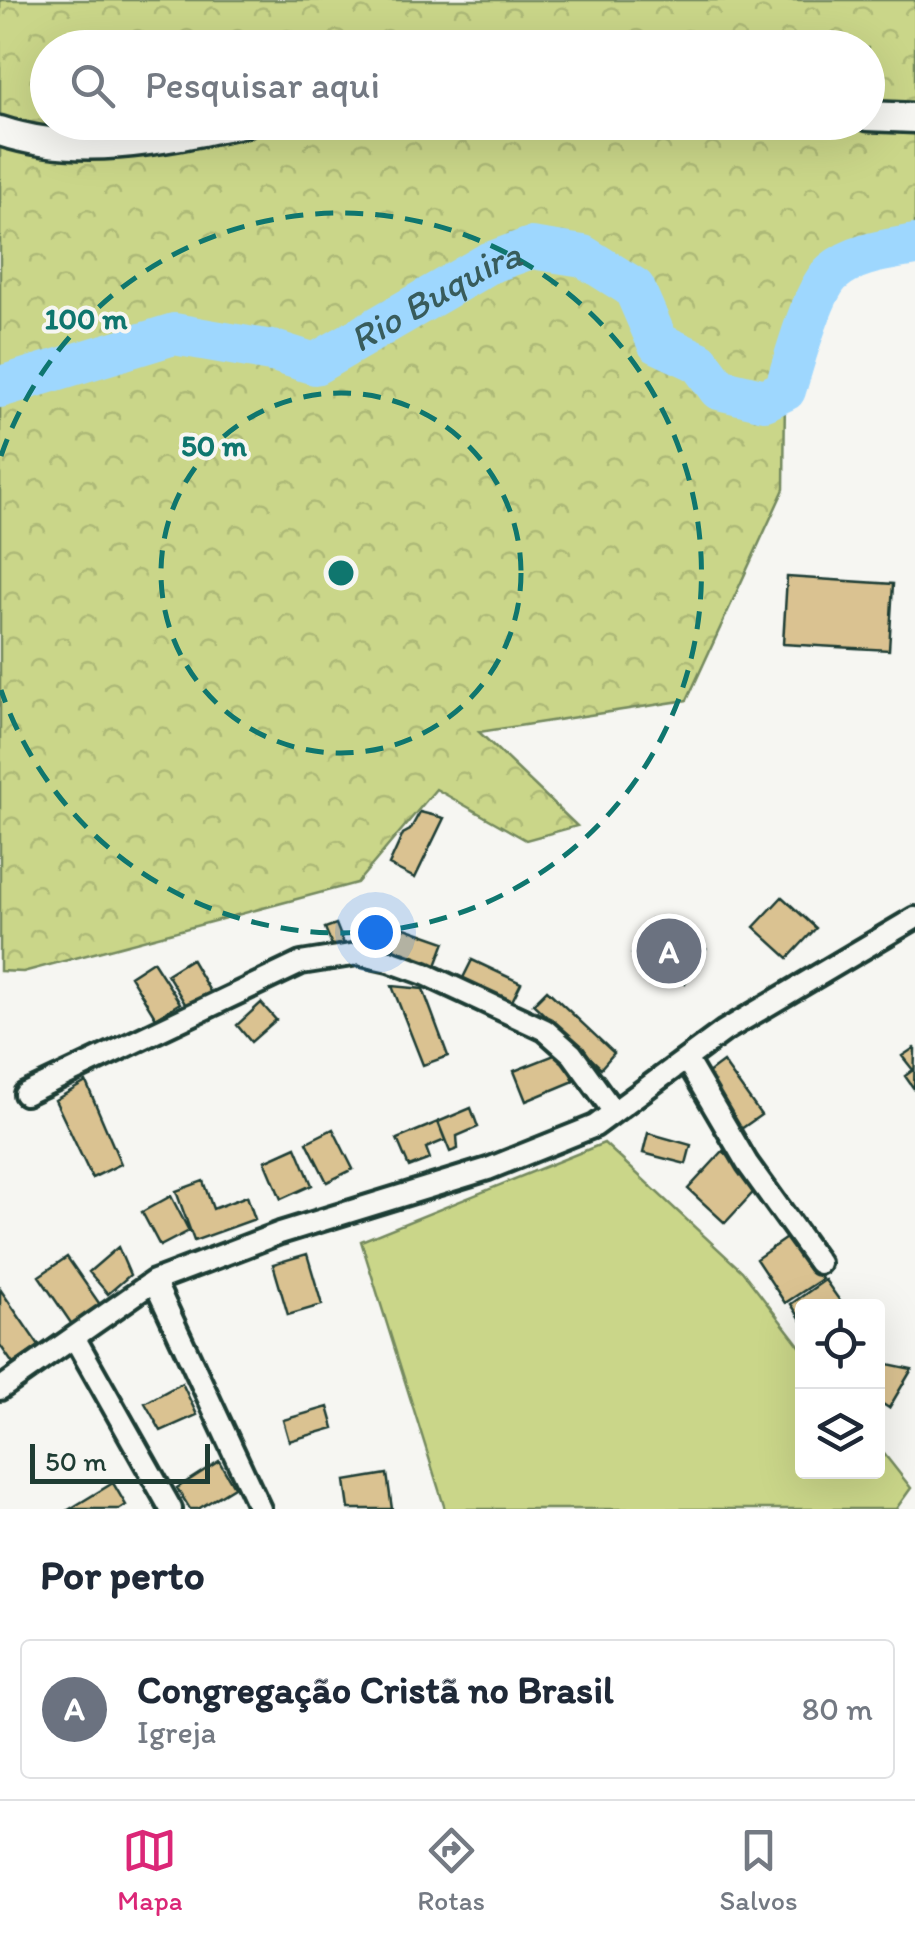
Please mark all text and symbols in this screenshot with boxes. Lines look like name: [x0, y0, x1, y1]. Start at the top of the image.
search box: [30, 30, 885, 140]
icon: search: [65, 58, 120, 113]
text: Pesquisar aqui: [145, 62, 380, 108]
water label: Rio Buquira: [341, 230, 528, 362]
text: 100 m: [45, 300, 128, 337]
text: 50 m: [181, 427, 248, 464]
centre of rings: [323, 555, 359, 591]
your location: [350, 907, 401, 958]
pin: A: [636, 914, 702, 988]
map controls: [795, 1299, 885, 1479]
button: locate: [795, 1299, 885, 1389]
button: layers: [795, 1389, 885, 1479]
scale bar: [30, 1439, 210, 1484]
text: 50 m: [45, 1444, 107, 1478]
text: Por perto: [40, 1549, 205, 1600]
text: Congregação Cristã no Brasil: [137, 1667, 614, 1713]
text: A: [64, 1690, 85, 1728]
text: 80 m: [802, 1690, 873, 1728]
text: Igreja: [137, 1713, 216, 1751]
tab: Mapa: [117, 1823, 183, 1917]
tab: Rotas: [417, 1823, 485, 1917]
tab: Salvos: [720, 1823, 798, 1917]

